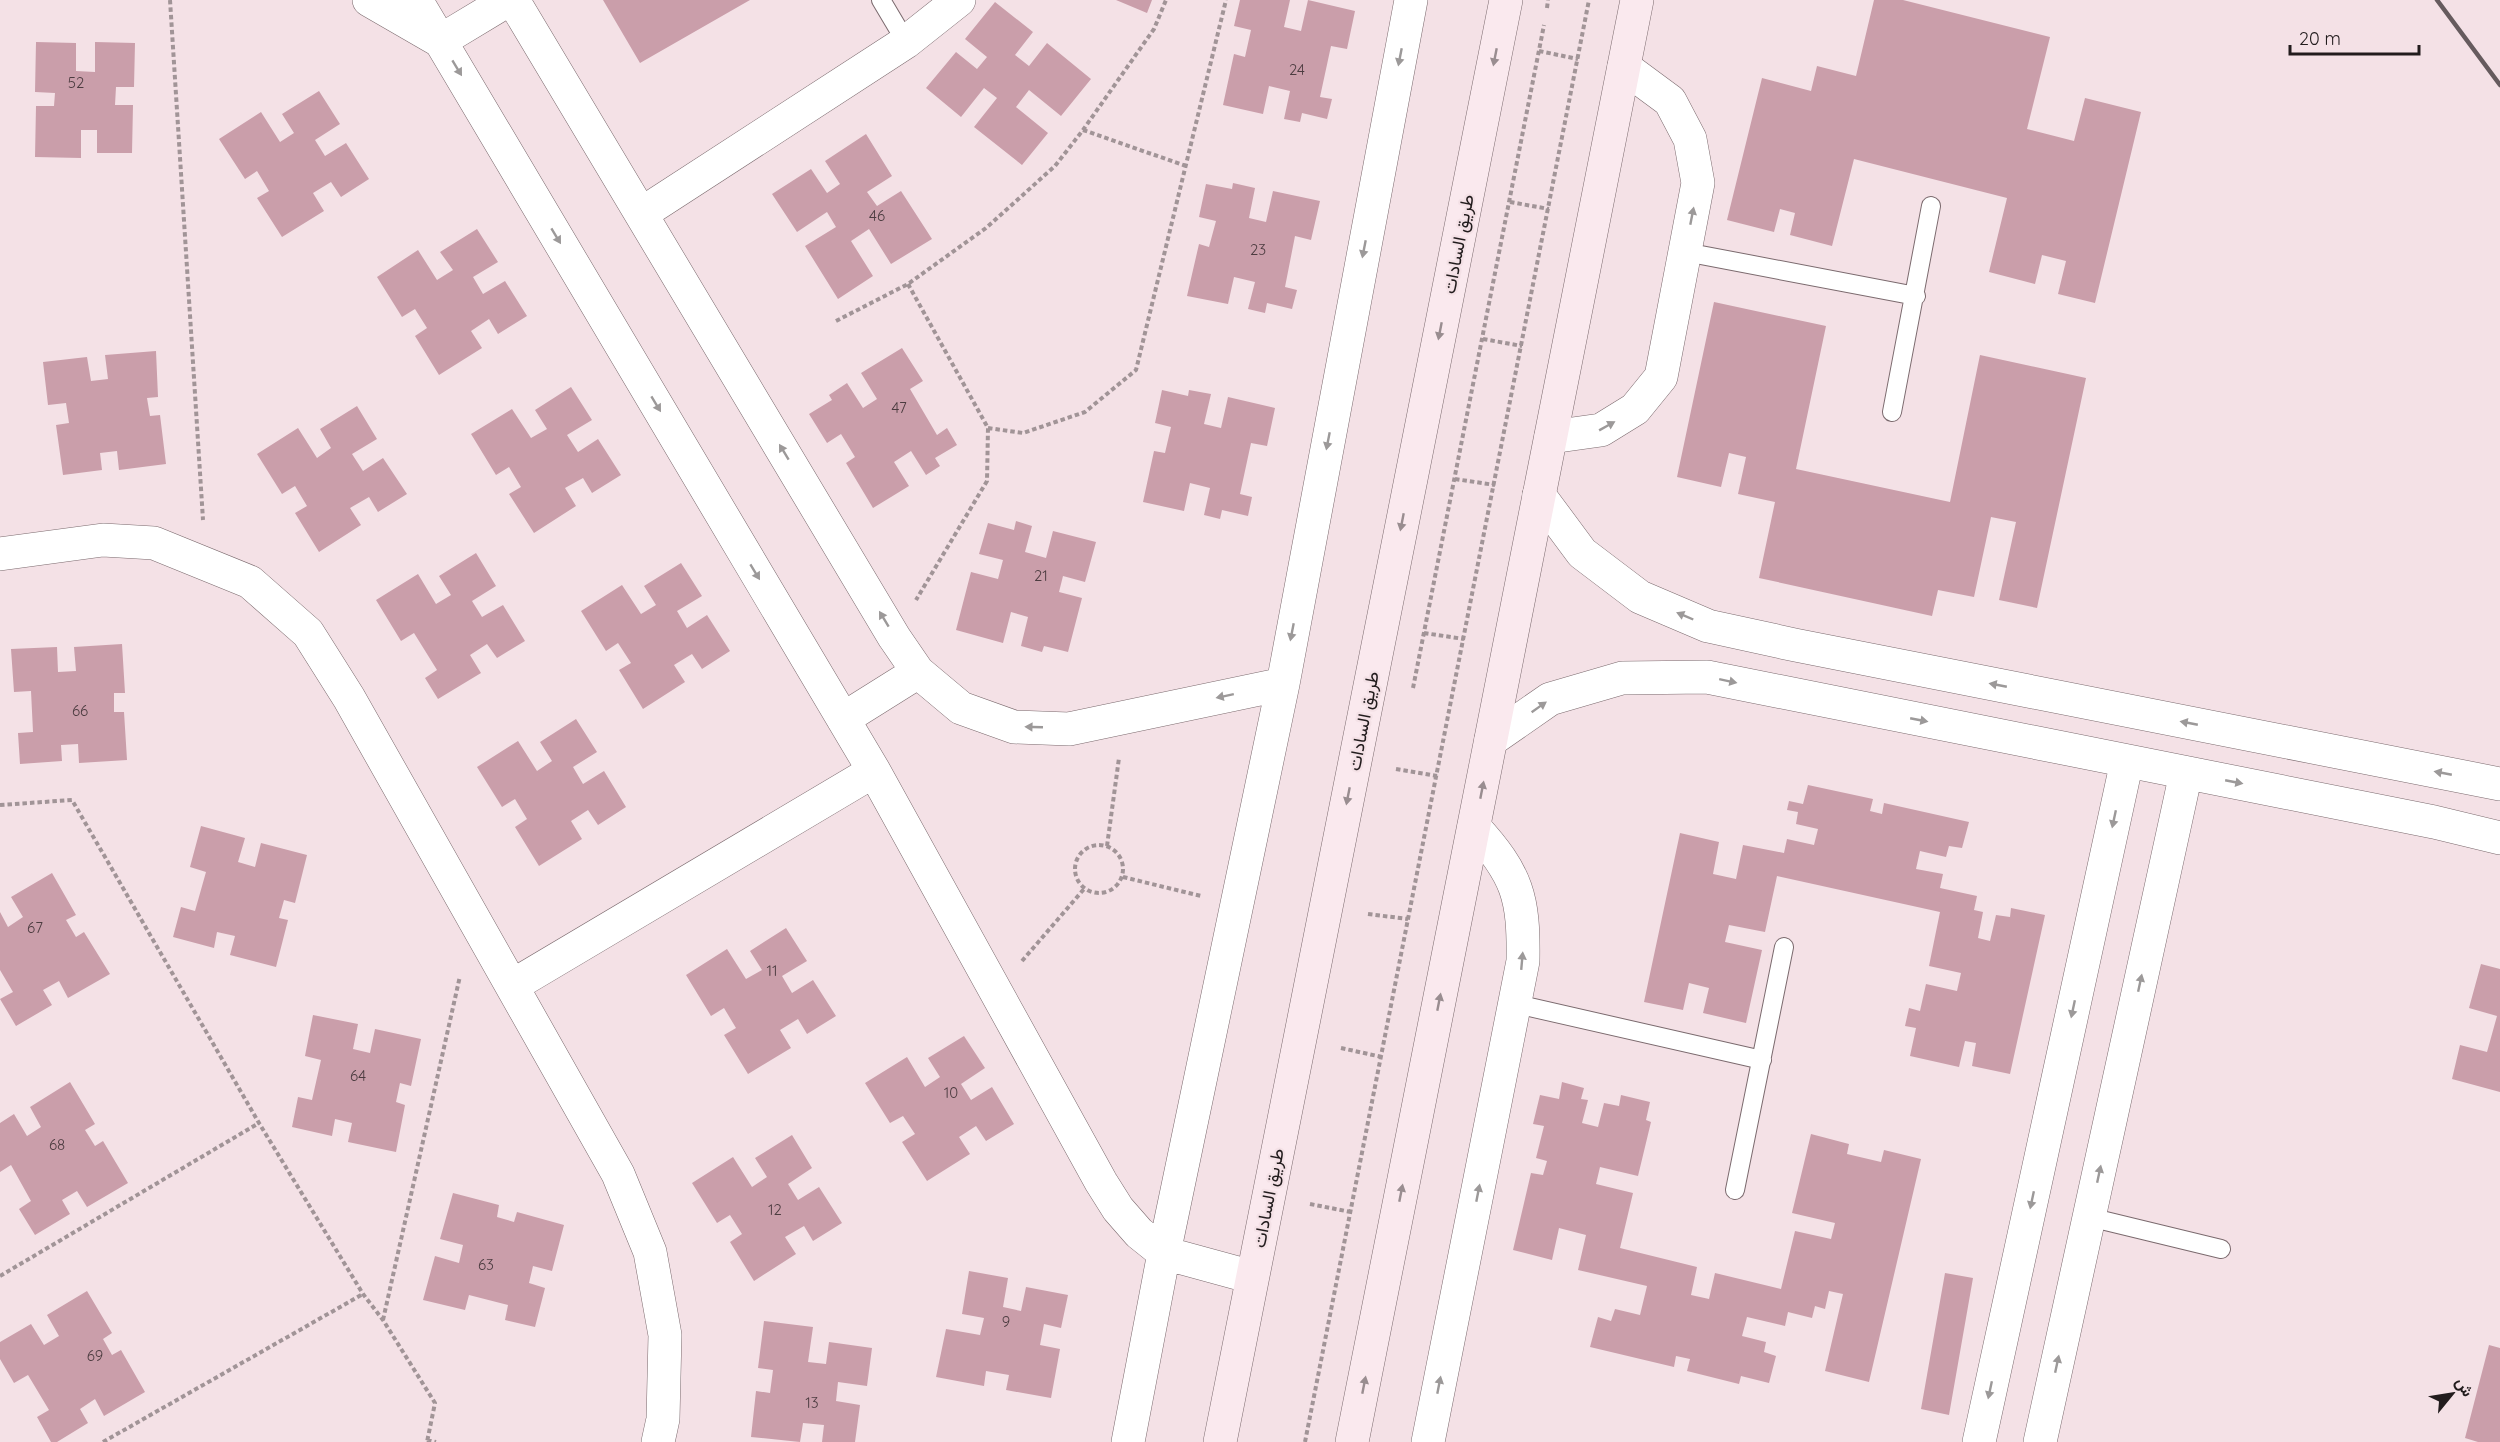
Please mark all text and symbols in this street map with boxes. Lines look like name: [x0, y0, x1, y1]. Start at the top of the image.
scale bar: [2290, 18, 2419, 56]
text: 20 m: [2299, 27, 2341, 50]
one-way arrow: [1395, 48, 1404, 67]
one-way arrow: [1490, 48, 1499, 67]
one-way arrow: [451, 60, 462, 76]
house number: 24: [1289, 60, 1305, 79]
house number: 52: [68, 73, 84, 92]
street label: طريق السادات: [1437, 192, 1479, 296]
house number: 46: [869, 206, 885, 225]
one-way arrow: [1688, 207, 1697, 226]
one-way arrow: [551, 228, 562, 244]
house number: 23: [1250, 240, 1266, 259]
one-way arrow: [1359, 240, 1368, 259]
one-way arrow: [1435, 322, 1444, 341]
one-way arrow: [650, 396, 661, 412]
house number: 47: [891, 398, 907, 417]
one-way arrow: [1599, 421, 1616, 431]
one-way arrow: [1323, 432, 1332, 451]
one-way arrow: [778, 444, 789, 460]
one-way arrow: [1397, 513, 1406, 532]
one-way arrow: [750, 564, 761, 580]
house number: 21: [1034, 566, 1048, 585]
one-way arrow: [878, 611, 889, 627]
one-way arrow: [1676, 611, 1694, 620]
one-way arrow: [1287, 623, 1296, 642]
street label: طريق السادات: [1342, 669, 1384, 773]
one-way arrow: [1719, 677, 1737, 687]
one-way arrow: [1988, 680, 2007, 689]
one-way arrow: [1216, 692, 1235, 701]
house number: 66: [72, 701, 88, 720]
one-way arrow: [1530, 701, 1546, 713]
one-way arrow: [1910, 716, 1929, 725]
one-way arrow: [2180, 718, 2199, 727]
one-way arrow: [1024, 723, 1043, 732]
one-way arrow: [2433, 768, 2452, 777]
one-way arrow: [2225, 778, 2244, 787]
one-way arrow: [1477, 781, 1487, 800]
one-way arrow: [1343, 787, 1352, 806]
one-way arrow: [2109, 809, 2119, 828]
house number: 67: [27, 918, 43, 937]
one-way arrow: [1518, 951, 1527, 970]
house number: 11: [766, 961, 778, 980]
one-way arrow: [2136, 974, 2146, 993]
one-way arrow: [1435, 992, 1444, 1011]
one-way arrow: [2068, 1000, 2077, 1019]
house number: 64: [350, 1066, 366, 1085]
house number: 10: [944, 1083, 958, 1102]
house number: 68: [49, 1135, 65, 1154]
street label: طريق السادات: [1247, 1146, 1289, 1250]
one-way arrow: [2094, 1165, 2104, 1183]
one-way arrow: [1397, 1184, 1406, 1203]
one-way arrow: [1474, 1184, 1483, 1203]
one-way arrow: [2026, 1191, 2036, 1209]
house number: 12: [768, 1200, 782, 1219]
house number: 63: [478, 1255, 494, 1274]
house number: 9: [1002, 1312, 1010, 1331]
house number: 69: [87, 1346, 103, 1365]
one-way arrow: [2053, 1355, 2062, 1374]
north arrow: [2422, 1364, 2482, 1424]
text: ش: [2452, 1373, 2478, 1400]
one-way arrow: [1359, 1375, 1369, 1394]
one-way arrow: [1435, 1375, 1445, 1394]
one-way arrow: [1985, 1381, 1995, 1400]
house number: 13: [805, 1393, 819, 1412]

